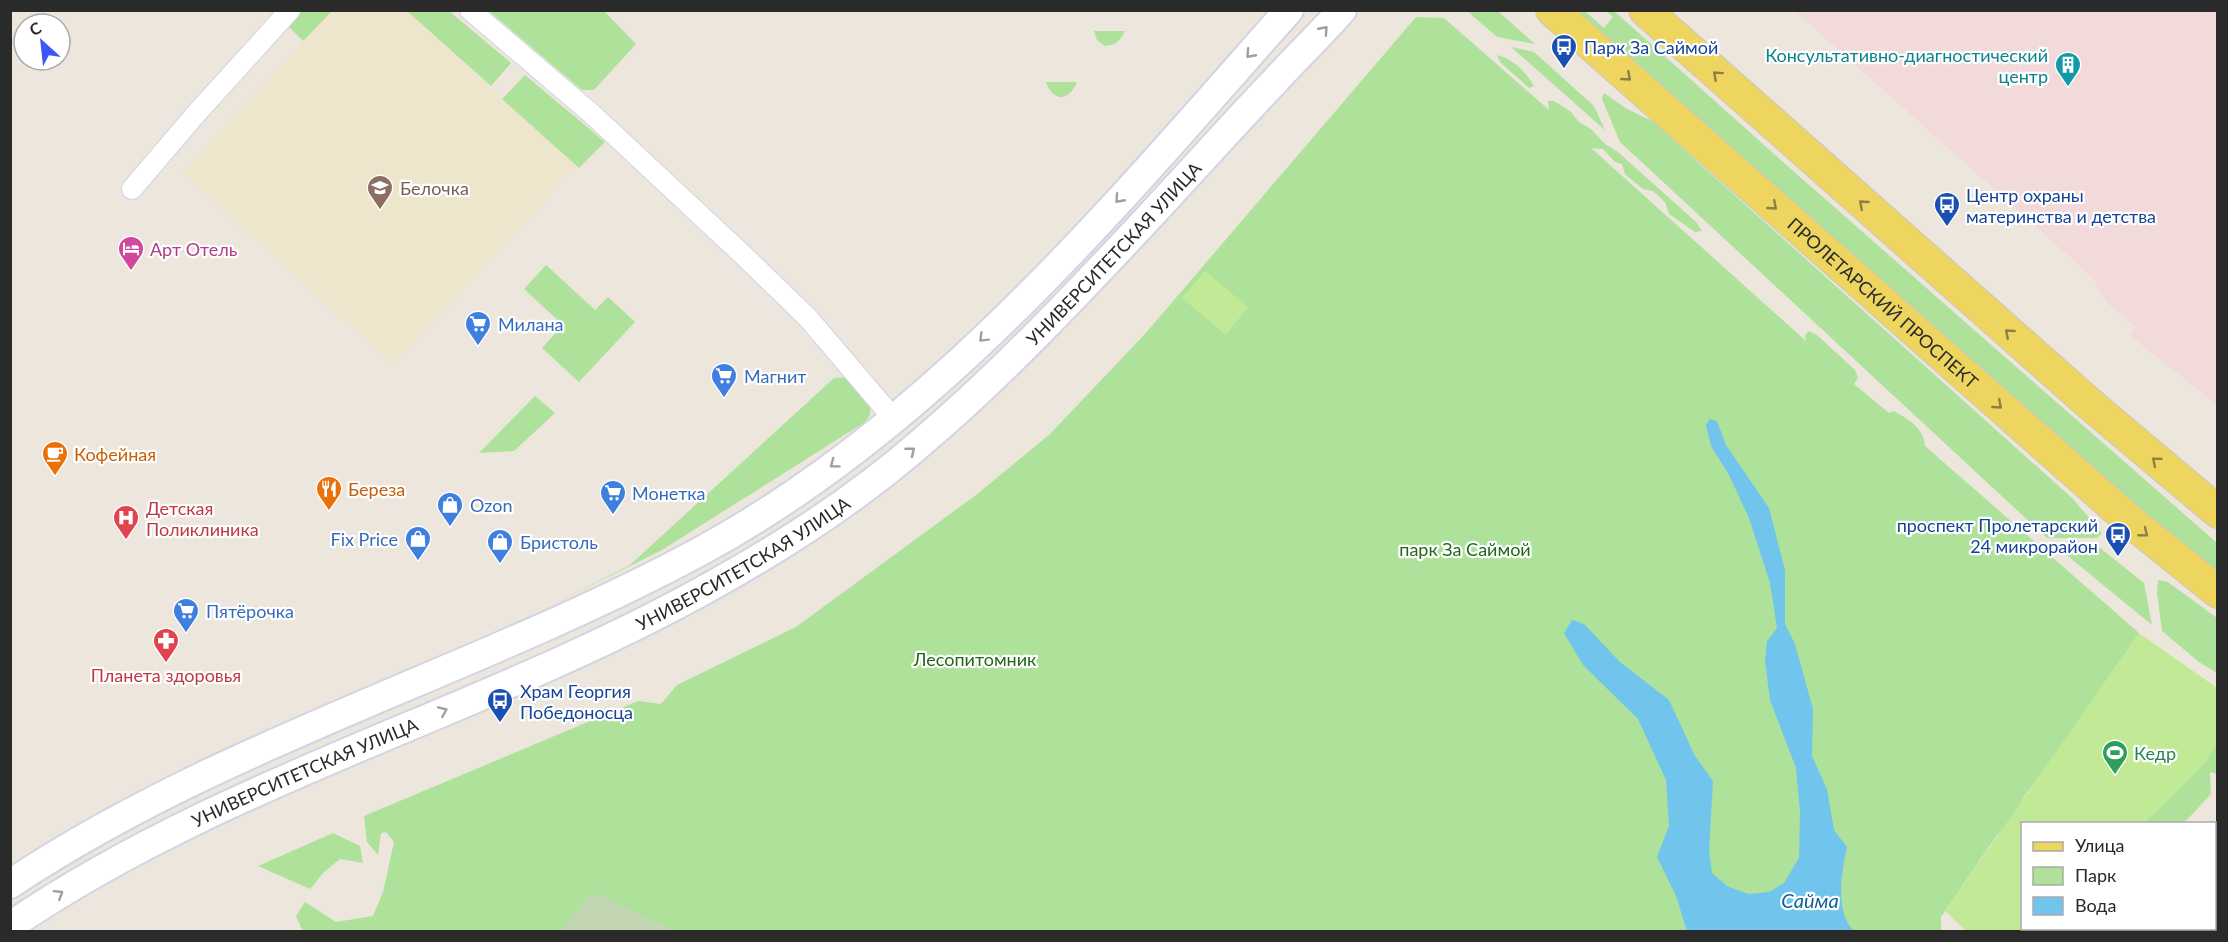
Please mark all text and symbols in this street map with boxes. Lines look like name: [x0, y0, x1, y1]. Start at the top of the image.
north arrow: [12, 12, 72, 72]
text: С: [26, 17, 44, 39]
one-way arrow: [1317, 26, 1328, 37]
bus stop icon: Парк За Саймой: [1549, 32, 1579, 70]
place label: Парк За Саймой: [1584, 36, 1718, 58]
place label: Консультативно-диагностический центр: [1765, 44, 2048, 87]
one-way arrow: [1246, 47, 1257, 58]
building icon: Консультативно-диагностический центр: [2053, 50, 2083, 88]
one-way arrow: [1620, 70, 1631, 81]
one-way arrow: [1713, 71, 1724, 82]
street label: УНИВЕРСИТЕТСКАЯ УЛИЦА: [1021, 156, 1206, 350]
school or university icon: Белочка: [365, 173, 395, 211]
place label: Белочка: [400, 177, 469, 199]
place label: Центр охраны материнства и детства: [1966, 184, 2156, 227]
bus stop icon: Центр охраны материнства и детства: [1932, 190, 1962, 228]
one-way arrow: [1115, 192, 1126, 203]
one-way arrow: [1766, 199, 1777, 210]
one-way arrow: [1859, 201, 1870, 212]
street label: ПРОЛЕТАРСКИЙ ПРОСПЕКТ: [1783, 213, 1983, 393]
hotel icon: Арт Отель: [116, 234, 146, 272]
place label: Арт Отель: [150, 238, 238, 260]
supermarket icon: Милана: [463, 309, 493, 347]
place label: Милана: [498, 313, 564, 335]
one-way arrow: [2005, 329, 2016, 340]
one-way arrow: [979, 332, 990, 342]
supermarket icon: Магнит: [709, 361, 739, 399]
place label: Магнит: [744, 365, 806, 387]
one-way arrow: [1991, 398, 2002, 409]
cafe icon: Кофейная: [40, 439, 70, 477]
place label: Кофейная: [74, 443, 156, 465]
one-way arrow: [904, 448, 915, 459]
one-way arrow: [830, 457, 841, 468]
one-way arrow: [2152, 457, 2163, 468]
restaurant icon: Береза: [314, 474, 344, 512]
place label: Береза: [348, 478, 405, 500]
supermarket icon: Монетка: [598, 478, 628, 516]
place label: Монетка: [632, 482, 706, 504]
shop icon: Ozon: [435, 490, 465, 528]
street label: УНИВЕРСИТЕТСКАЯ УЛИЦА: [632, 491, 855, 635]
place label: Ozon: [470, 494, 512, 516]
place label: Детская Поликлиника: [146, 497, 259, 540]
hospital icon: Детская Поликлиника: [111, 503, 141, 541]
place label: проспект Пролетарский 24 микрорайон: [1897, 514, 2098, 557]
bus stop icon: проспект Пролетарский 24 микрорайон: [2103, 520, 2133, 558]
shop icon: Fix Price: [403, 524, 433, 562]
one-way arrow: [2138, 526, 2149, 537]
shop icon: Бристоль: [485, 527, 515, 565]
place label: Fix Price: [331, 528, 398, 550]
place label: Бристоль: [520, 531, 598, 553]
park label: парк За Саймой: [1399, 538, 1531, 560]
supermarket icon: Пятёрочка: [171, 596, 201, 634]
place label: Пятёрочка: [206, 600, 294, 622]
pharmacy icon: Планета здоровья: [151, 626, 181, 664]
park label: Лесопитомник: [913, 648, 1037, 670]
place label: Планета здоровья: [91, 664, 241, 686]
place label: Храм Георгия Победоносца: [520, 680, 633, 723]
bus stop icon: Храм Георгия Победоносца: [485, 686, 515, 724]
one-way arrow: [437, 706, 448, 718]
street label: УНИВЕРСИТЕТСКАЯ УЛИЦА: [188, 713, 422, 832]
sports icon: Кедр: [2100, 738, 2130, 776]
place label: Кедр: [2134, 742, 2176, 764]
legend: [2021, 822, 2216, 930]
text: Улица: [2075, 834, 2125, 856]
text: Парк: [2075, 864, 2117, 886]
water label: Сайма: [1781, 888, 1839, 912]
one-way arrow: [53, 891, 64, 902]
text: Вода: [2075, 894, 2116, 916]

